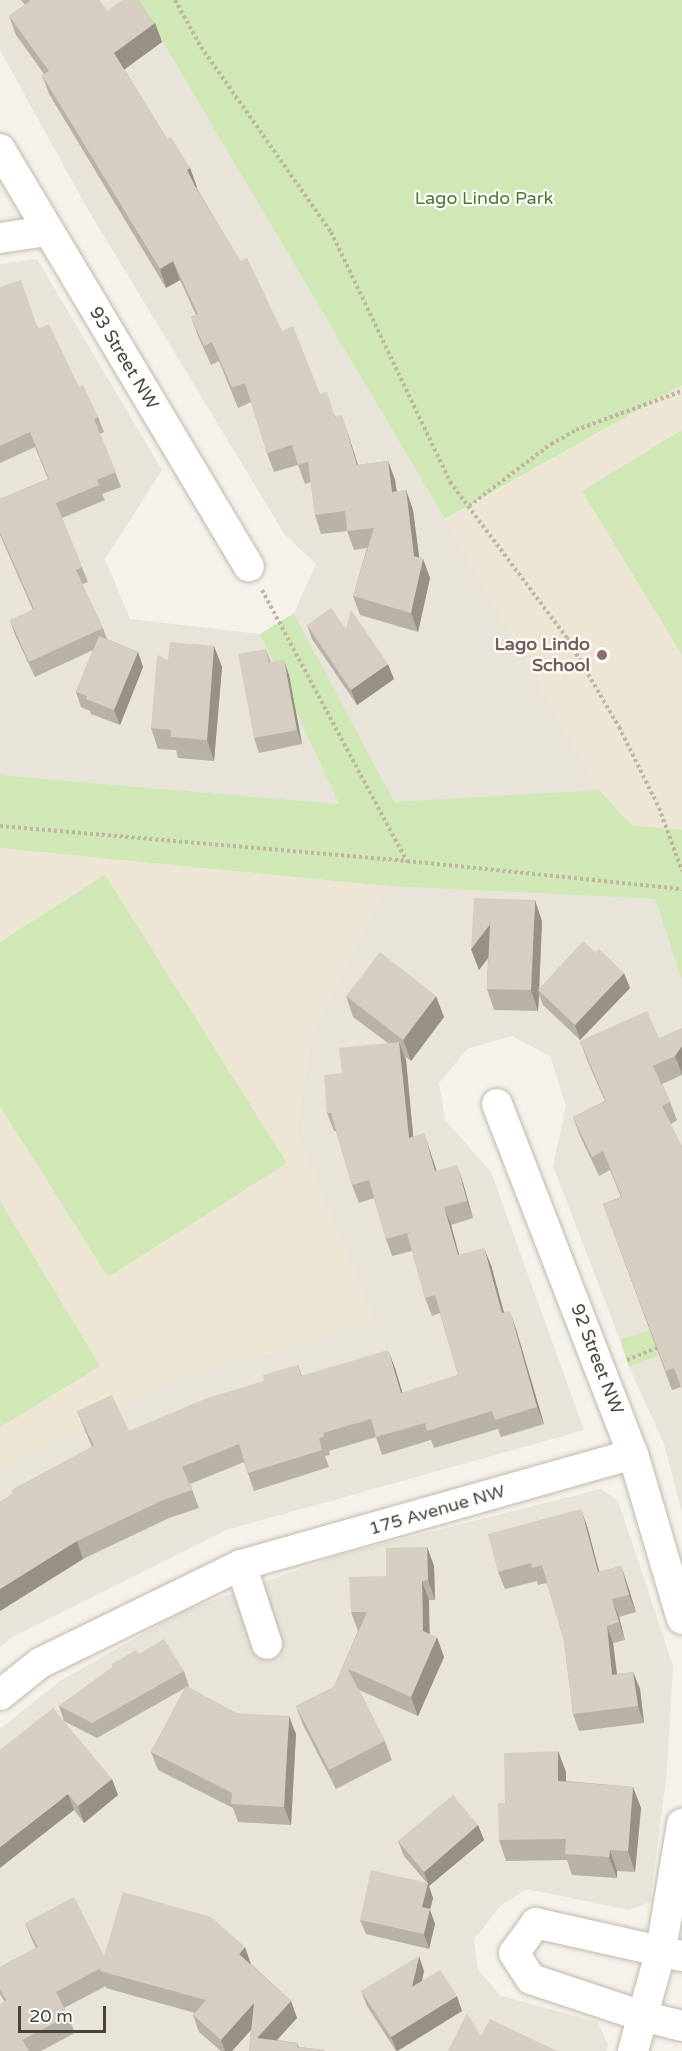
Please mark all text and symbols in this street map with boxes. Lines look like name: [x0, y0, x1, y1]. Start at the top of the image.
park label: Lago Lindo Park: [415, 187, 553, 209]
street label: 93 Street NW: [85, 303, 163, 413]
place label: Lago Lindo School: [494, 634, 590, 676]
marker: Lago Lindo School: [595, 648, 609, 662]
street label: 92 Street NW: [566, 1301, 628, 1417]
street label: 175 Avenue NW: [367, 1480, 507, 1540]
scale bar: [21, 1994, 110, 2032]
text: 20 m: [29, 2005, 73, 2027]

